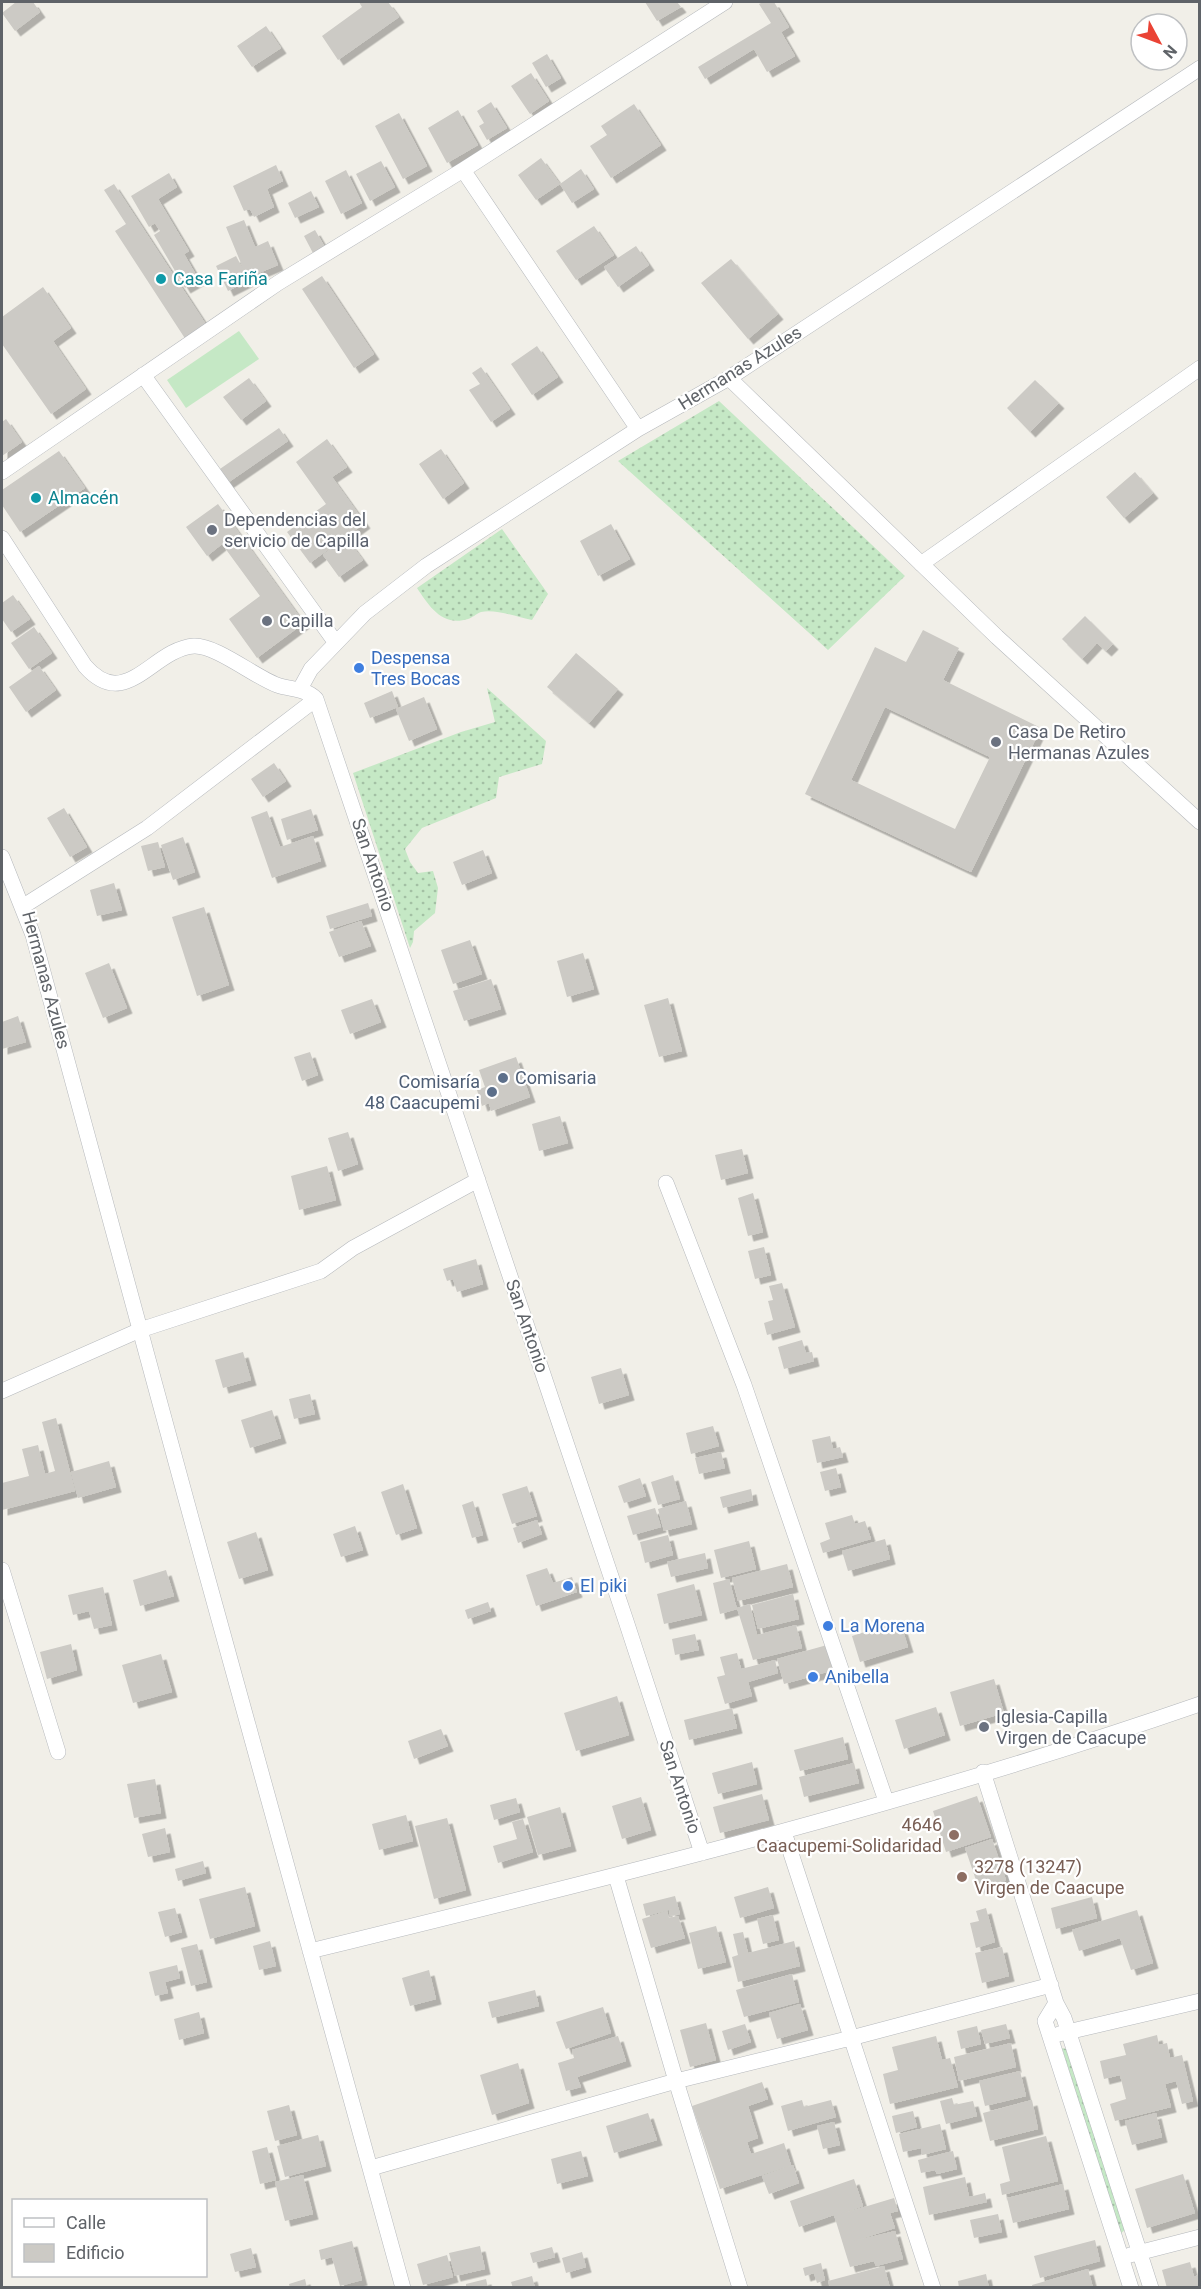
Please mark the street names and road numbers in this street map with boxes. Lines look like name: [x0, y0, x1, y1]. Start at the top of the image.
street label: Hermanas Azules: [674, 321, 805, 414]
street label: San Antonio: [348, 815, 399, 914]
street label: Hermanas Azules: [18, 909, 75, 1051]
street label: San Antonio: [502, 1276, 553, 1375]
street label: San Antonio: [655, 1737, 705, 1836]

